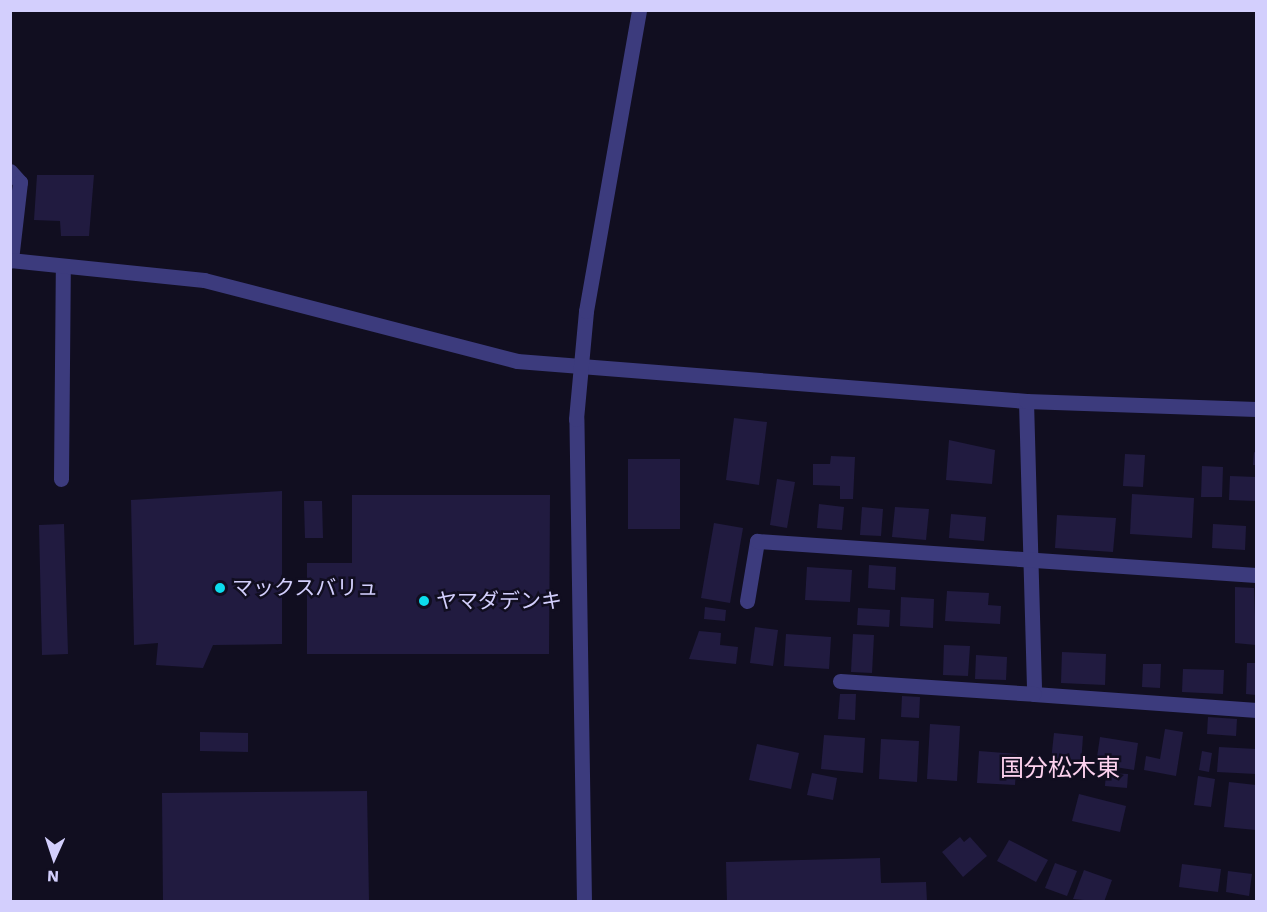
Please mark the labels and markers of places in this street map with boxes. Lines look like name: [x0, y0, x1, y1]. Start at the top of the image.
place label: マックスバリュ: [232, 575, 379, 601]
marker: マックスバリュ: [213, 581, 227, 595]
place label: ヤマダデンキ: [436, 588, 562, 614]
marker: ヤマダデンキ: [417, 594, 431, 608]

